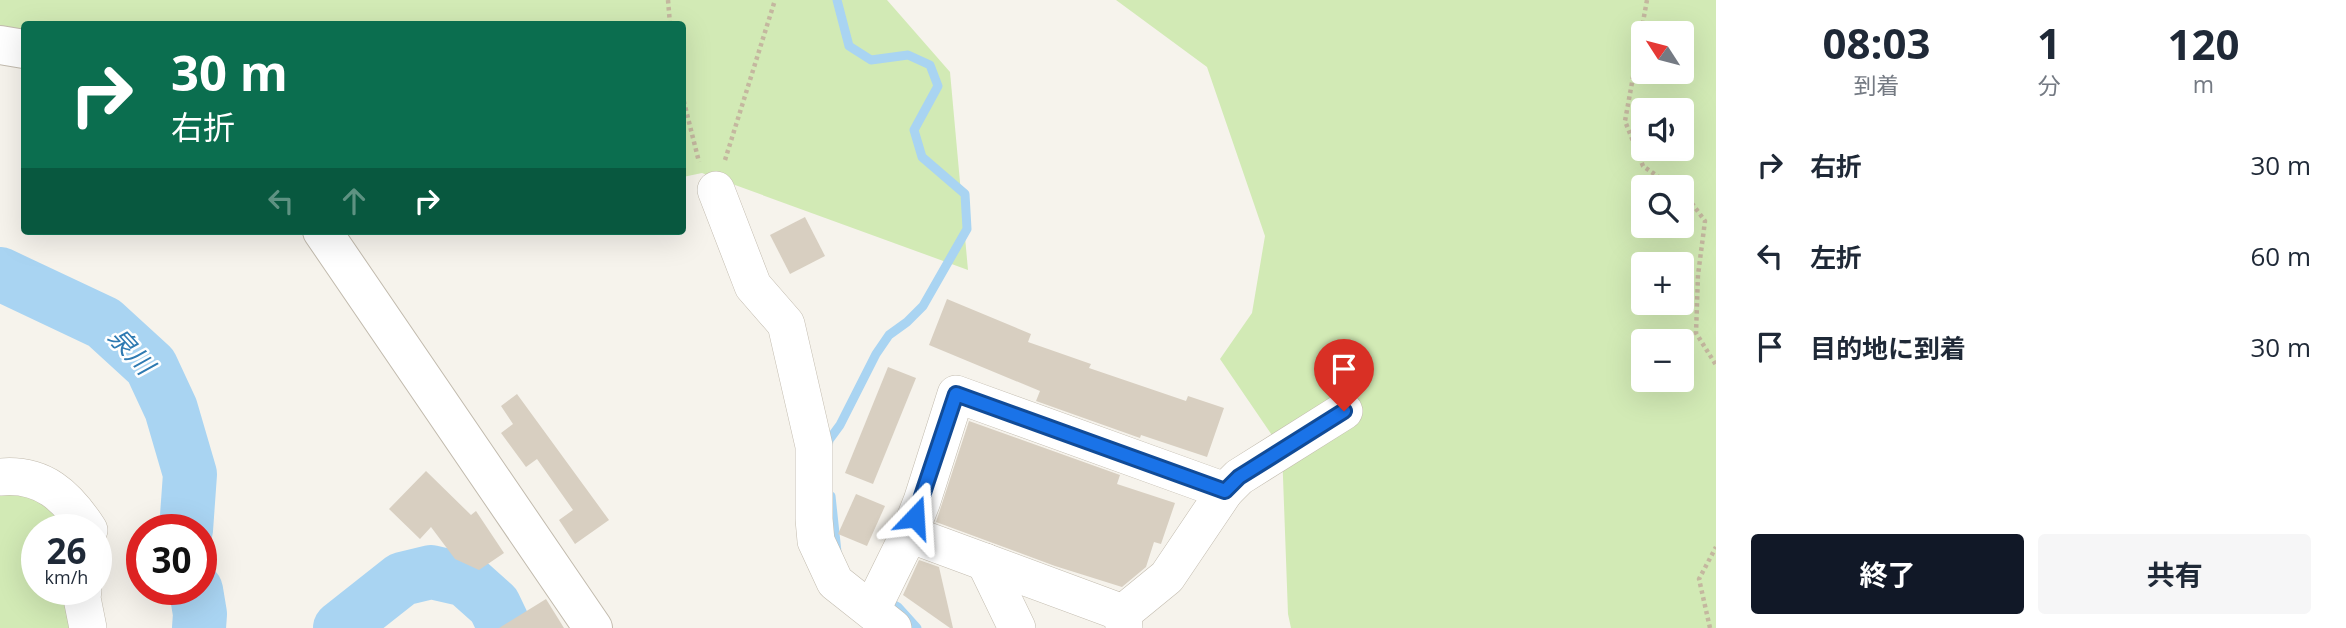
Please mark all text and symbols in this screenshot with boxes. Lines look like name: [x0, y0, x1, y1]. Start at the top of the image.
text: 08:03: [1822, 14, 1931, 71]
text: 1: [2037, 14, 2061, 71]
text: 120: [2167, 15, 2240, 72]
north arrow: [1631, 21, 1694, 84]
map controls: [1631, 21, 1694, 392]
text: 30 m: [171, 39, 288, 105]
icon: right: [56, 49, 147, 140]
text: m: [2193, 68, 2214, 100]
text: 到着: [1853, 69, 1899, 101]
text: 分: [2037, 69, 2060, 101]
button: sound: [1631, 98, 1694, 161]
text: 右折: [171, 105, 235, 148]
icon: right: [1751, 146, 1789, 184]
text: 30 m: [2250, 147, 2311, 183]
text: 右折: [1810, 148, 1862, 184]
button: search: [1631, 175, 1694, 238]
icon: left: [262, 182, 300, 220]
icon: ahead: [335, 182, 373, 220]
icon: right: [408, 182, 446, 220]
icon: left: [1751, 237, 1789, 275]
text: 60 m: [2250, 238, 2311, 274]
text: 左折: [1810, 239, 1862, 275]
button: +: [1631, 252, 1694, 315]
water label: 泉川: [101, 319, 165, 384]
icon: arrive: [1751, 328, 1789, 366]
button: −: [1631, 329, 1694, 392]
text: 30 m: [2250, 329, 2311, 365]
text: 目的地に到着: [1810, 330, 1966, 366]
pin: [1314, 339, 1374, 411]
icon: arrive: [1325, 350, 1363, 388]
position arrow: [878, 480, 952, 554]
speed limit sign: 30: [126, 514, 217, 605]
text: 26: [46, 527, 87, 574]
button: 終了: [1751, 534, 2024, 614]
button: 共有: [2038, 534, 2311, 614]
text: km/h: [45, 565, 88, 589]

